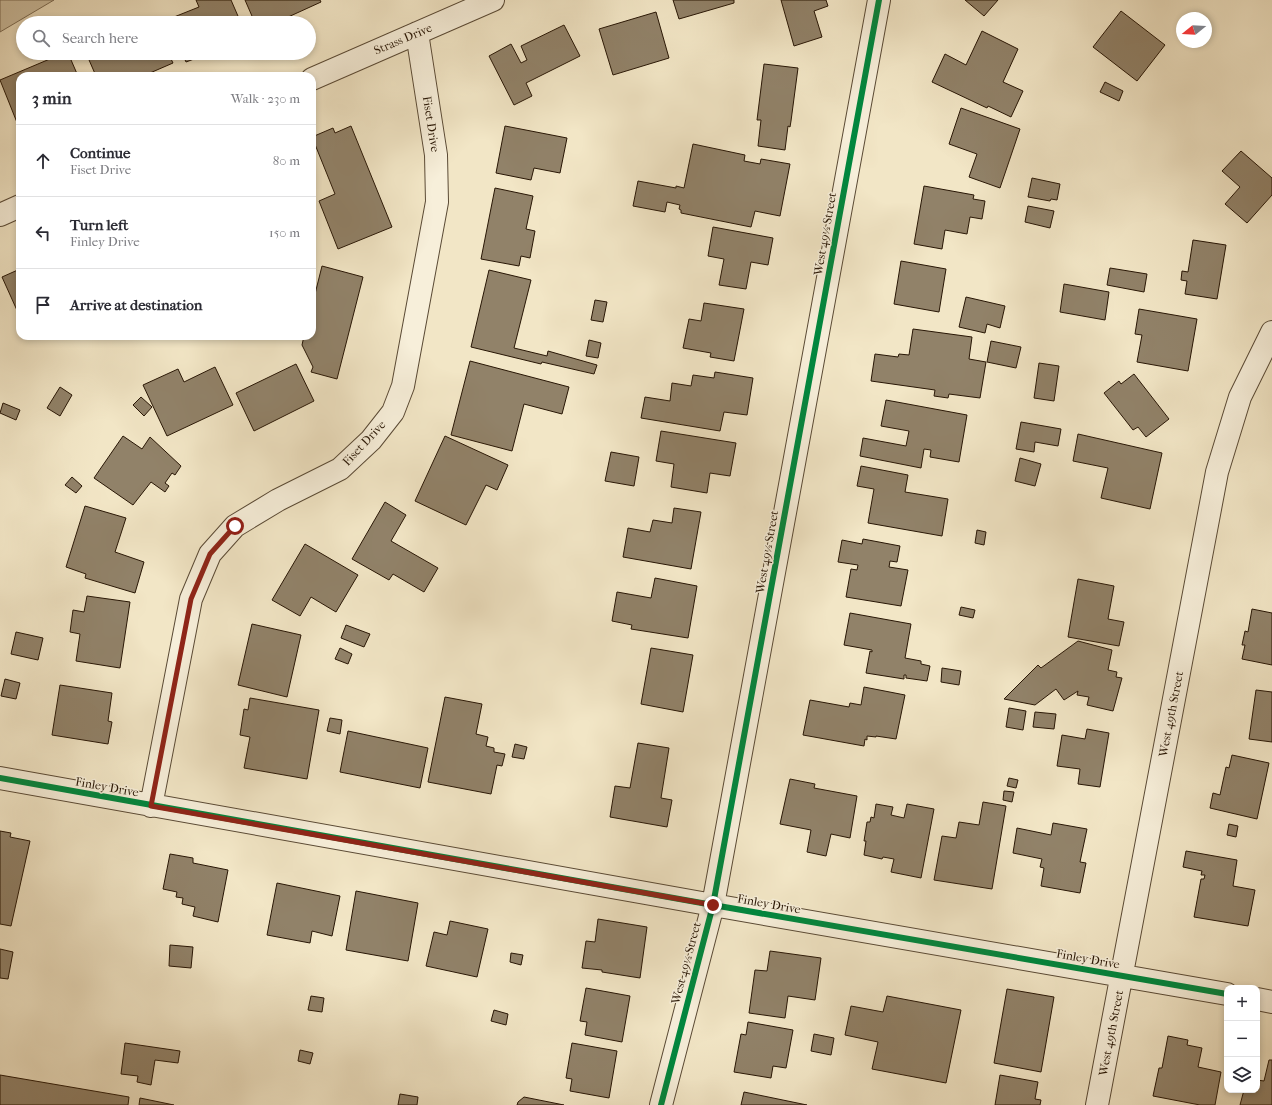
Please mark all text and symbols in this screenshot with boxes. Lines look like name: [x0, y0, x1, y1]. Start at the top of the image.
north arrow: [1176, 12, 1212, 48]
search box: [16, 16, 316, 60]
street label: Strass Drive: [372, 20, 434, 58]
icon: search: [30, 27, 52, 49]
text: Search here: [62, 29, 138, 47]
text: 3 min: [32, 88, 72, 108]
text: Walk · 230 m: [231, 91, 300, 106]
street label: Fiset Drive: [420, 95, 442, 153]
text: Continue: [70, 144, 130, 162]
icon: ahead: [32, 150, 54, 172]
text: 80 m: [273, 153, 300, 168]
text: Fiset Drive: [70, 162, 131, 177]
street label: West 49½ Street: [811, 191, 839, 278]
text: Turn left: [70, 216, 128, 234]
icon: left: [32, 222, 54, 244]
text: 150 m: [269, 225, 300, 240]
text: Finley Drive: [70, 234, 140, 249]
icon: arrive: [32, 294, 54, 316]
text: Arrive at destination: [70, 296, 202, 314]
street label: Fiset Drive: [340, 418, 388, 468]
street label: West 49½ Street: [753, 509, 781, 596]
route start: [226, 517, 244, 535]
street label: West 49th Street: [1156, 669, 1186, 759]
street label: Finley Drive: [74, 775, 140, 799]
street label: Finley Drive: [736, 892, 802, 916]
route end: [704, 896, 722, 914]
street label: West 49½ Street: [668, 920, 704, 1006]
street label: Finley Drive: [1055, 947, 1121, 971]
map controls: [1224, 985, 1260, 1093]
button: +: [1224, 985, 1260, 1021]
street label: West 49th Street: [1096, 988, 1126, 1078]
button: −: [1224, 1021, 1260, 1057]
button: layers: [1224, 1057, 1260, 1093]

